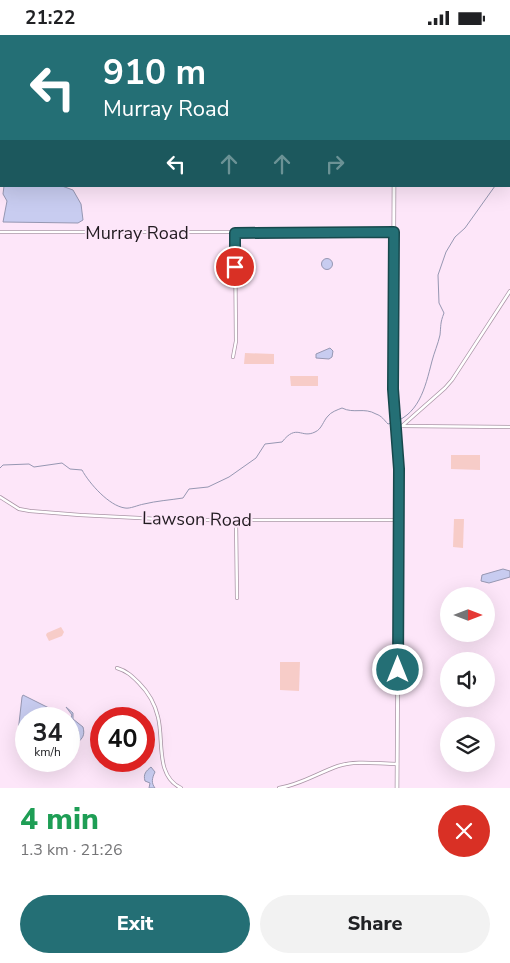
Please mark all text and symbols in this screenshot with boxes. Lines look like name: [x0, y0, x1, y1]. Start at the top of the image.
text: 21:22: [25, 5, 75, 31]
text: 910 m: [103, 49, 206, 96]
icon: left: [20, 55, 85, 120]
text: Murray Road: [103, 94, 230, 124]
icon: left: [162, 150, 190, 178]
icon: ahead: [215, 150, 243, 178]
icon: ahead: [268, 150, 296, 178]
icon: right: [321, 150, 349, 178]
street label: Murray Road: [85, 221, 189, 245]
pin: [214, 246, 256, 288]
icon: arrive: [221, 253, 249, 281]
street label: Lawson Road: [142, 506, 252, 532]
north arrow: [440, 587, 495, 643]
map controls: [440, 587, 495, 772]
position arrow: [371, 643, 423, 695]
button: sound: [440, 652, 495, 707]
speed limit sign: 40: [90, 707, 155, 772]
text: 34: [32, 716, 63, 750]
button: layers: [440, 717, 495, 772]
text: km/h: [34, 744, 61, 760]
text: 4 min: [20, 799, 99, 840]
button: close: [438, 805, 490, 857]
text: 1.3 km · 21:26: [20, 839, 123, 861]
button: Exit: [20, 895, 250, 953]
button: Share: [260, 895, 490, 953]

